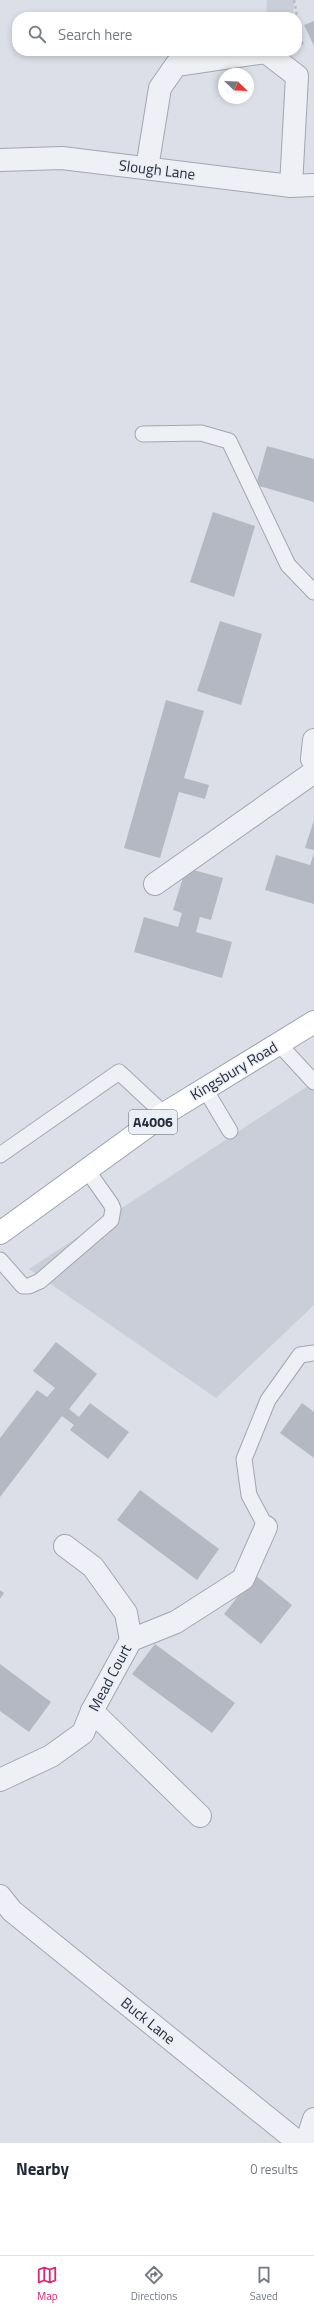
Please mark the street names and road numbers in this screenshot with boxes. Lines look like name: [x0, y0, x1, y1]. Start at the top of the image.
street label: Slough Lane: [118, 153, 197, 186]
street label: Kingsbury Road: [186, 1035, 282, 1106]
road number: A4006: [129, 1110, 177, 1134]
street label: Mead Court: [82, 1639, 137, 1715]
street label: Buck Lane: [116, 1991, 181, 2050]

